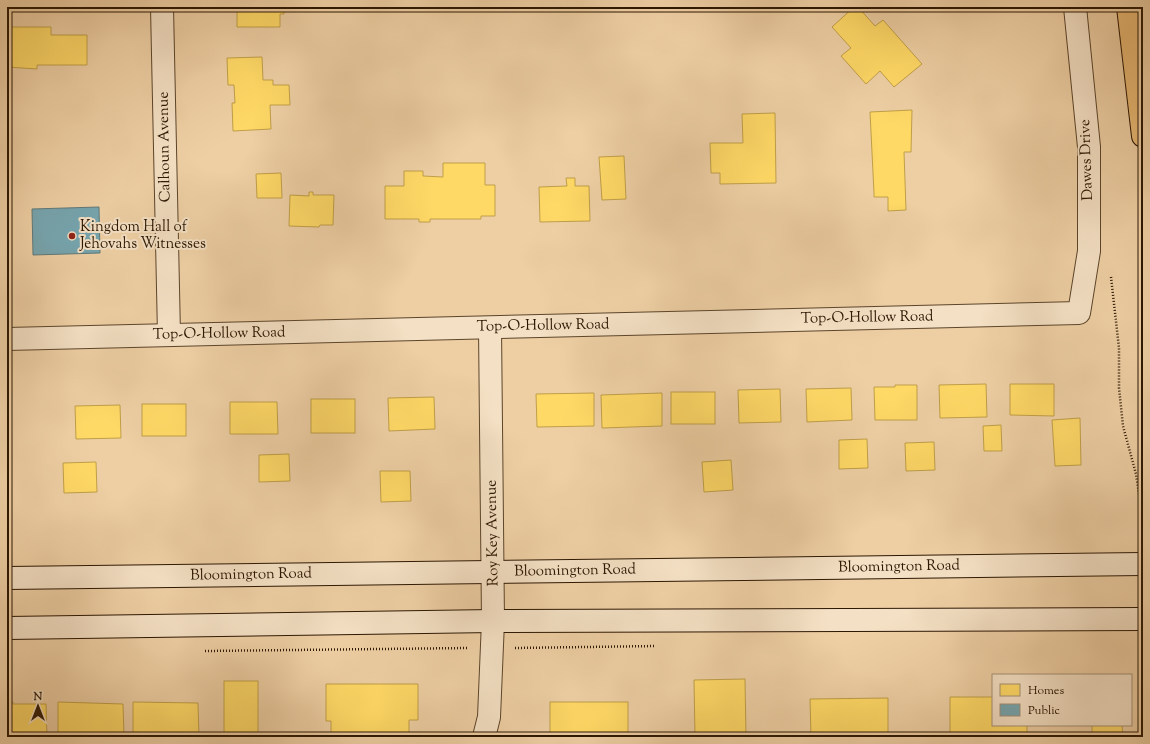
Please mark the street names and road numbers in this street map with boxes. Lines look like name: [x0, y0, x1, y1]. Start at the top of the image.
street label: Calhoun Avenue: [154, 91, 176, 203]
street label: Dawes Drive: [1075, 119, 1099, 201]
street label: Top-O-Hollow Road: [800, 306, 934, 330]
street label: Top-O-Hollow Road: [476, 314, 610, 338]
street label: Top-O-Hollow Road: [152, 322, 286, 346]
street label: Roy Key Avenue: [482, 480, 504, 586]
street label: Bloomington Road: [838, 555, 961, 579]
street label: Bloomington Road: [514, 559, 637, 583]
street label: Bloomington Road: [190, 563, 313, 587]

